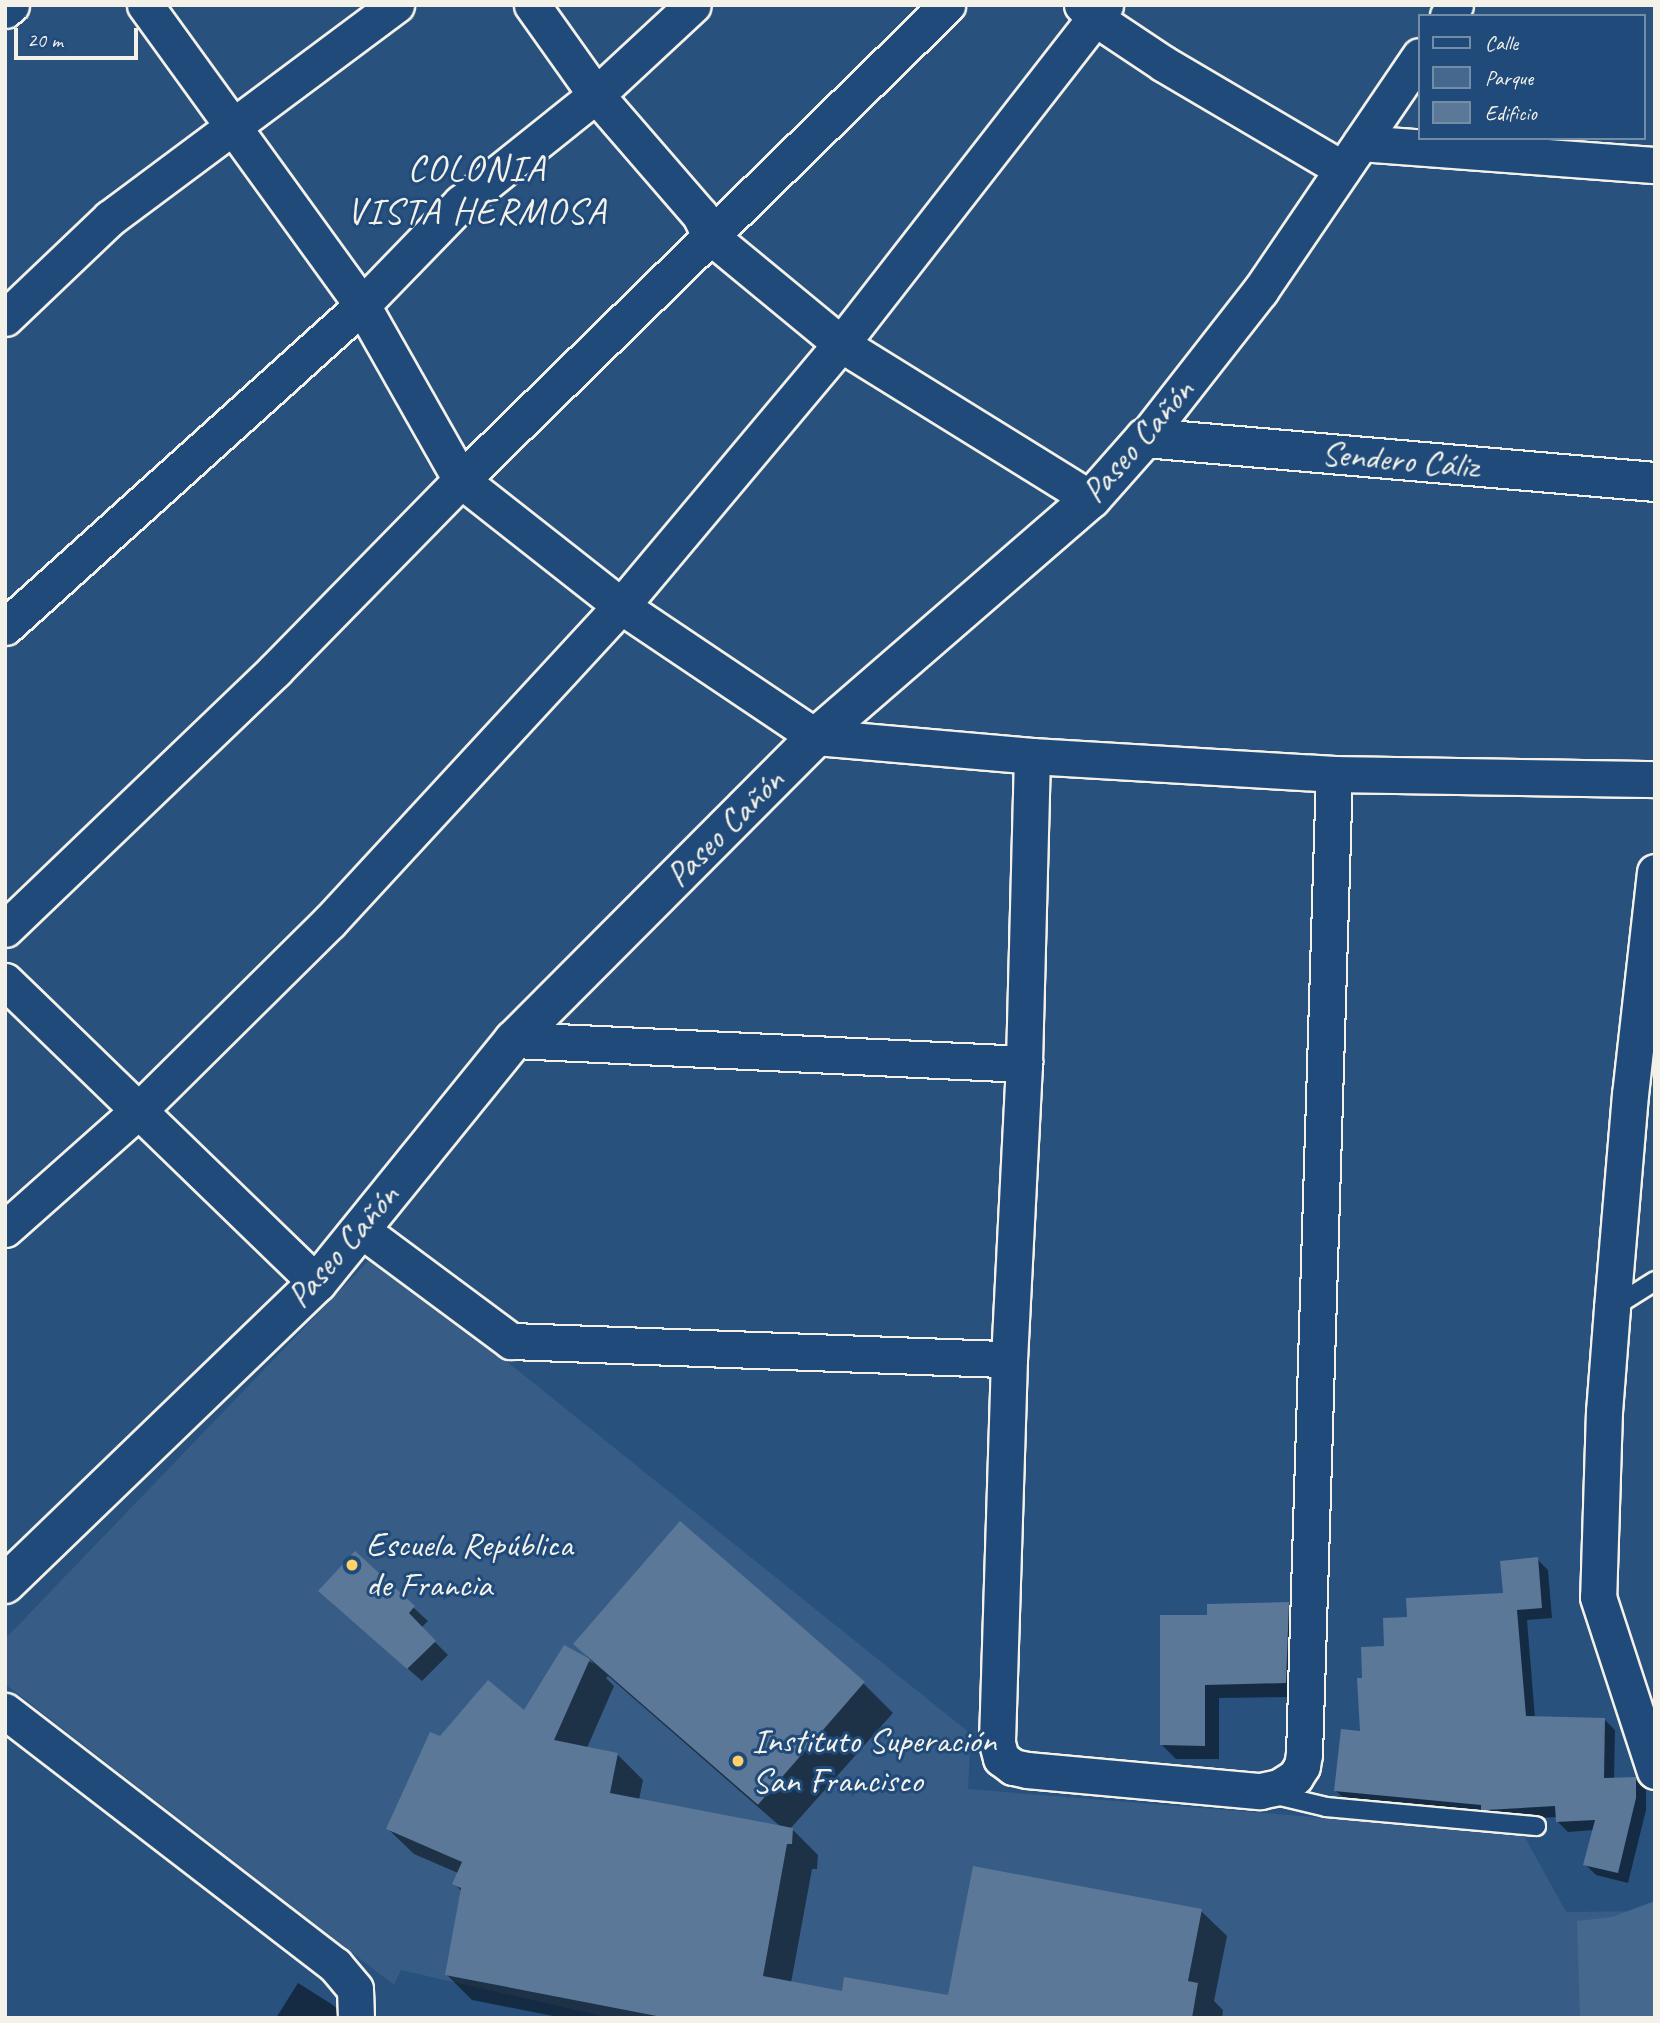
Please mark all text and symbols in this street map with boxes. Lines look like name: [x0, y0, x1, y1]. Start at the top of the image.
scale bar: [18, 14, 142, 58]
legend: [1418, 14, 1646, 140]
text: 20 m: [27, 27, 63, 53]
text: Calle: [1485, 30, 1518, 56]
text: Parque: [1485, 65, 1533, 91]
text: Edificio: [1485, 100, 1537, 126]
district label: COLONIA VISTA HERMOSA: [349, 147, 605, 234]
street label: Paseo Cañón: [1073, 371, 1203, 511]
street label: Sendero Cáliz: [1320, 432, 1480, 488]
street label: Paseo Cañón: [657, 760, 793, 896]
street label: Paseo Cañón: [278, 1176, 408, 1316]
place label: Escuela República de Francia: [366, 1524, 573, 1606]
marker: Escuela República de Francia: [344, 1557, 360, 1573]
place label: Instituto Superación San Francisco: [752, 1720, 997, 1802]
marker: Instituto Superación San Francisco: [730, 1753, 746, 1769]

